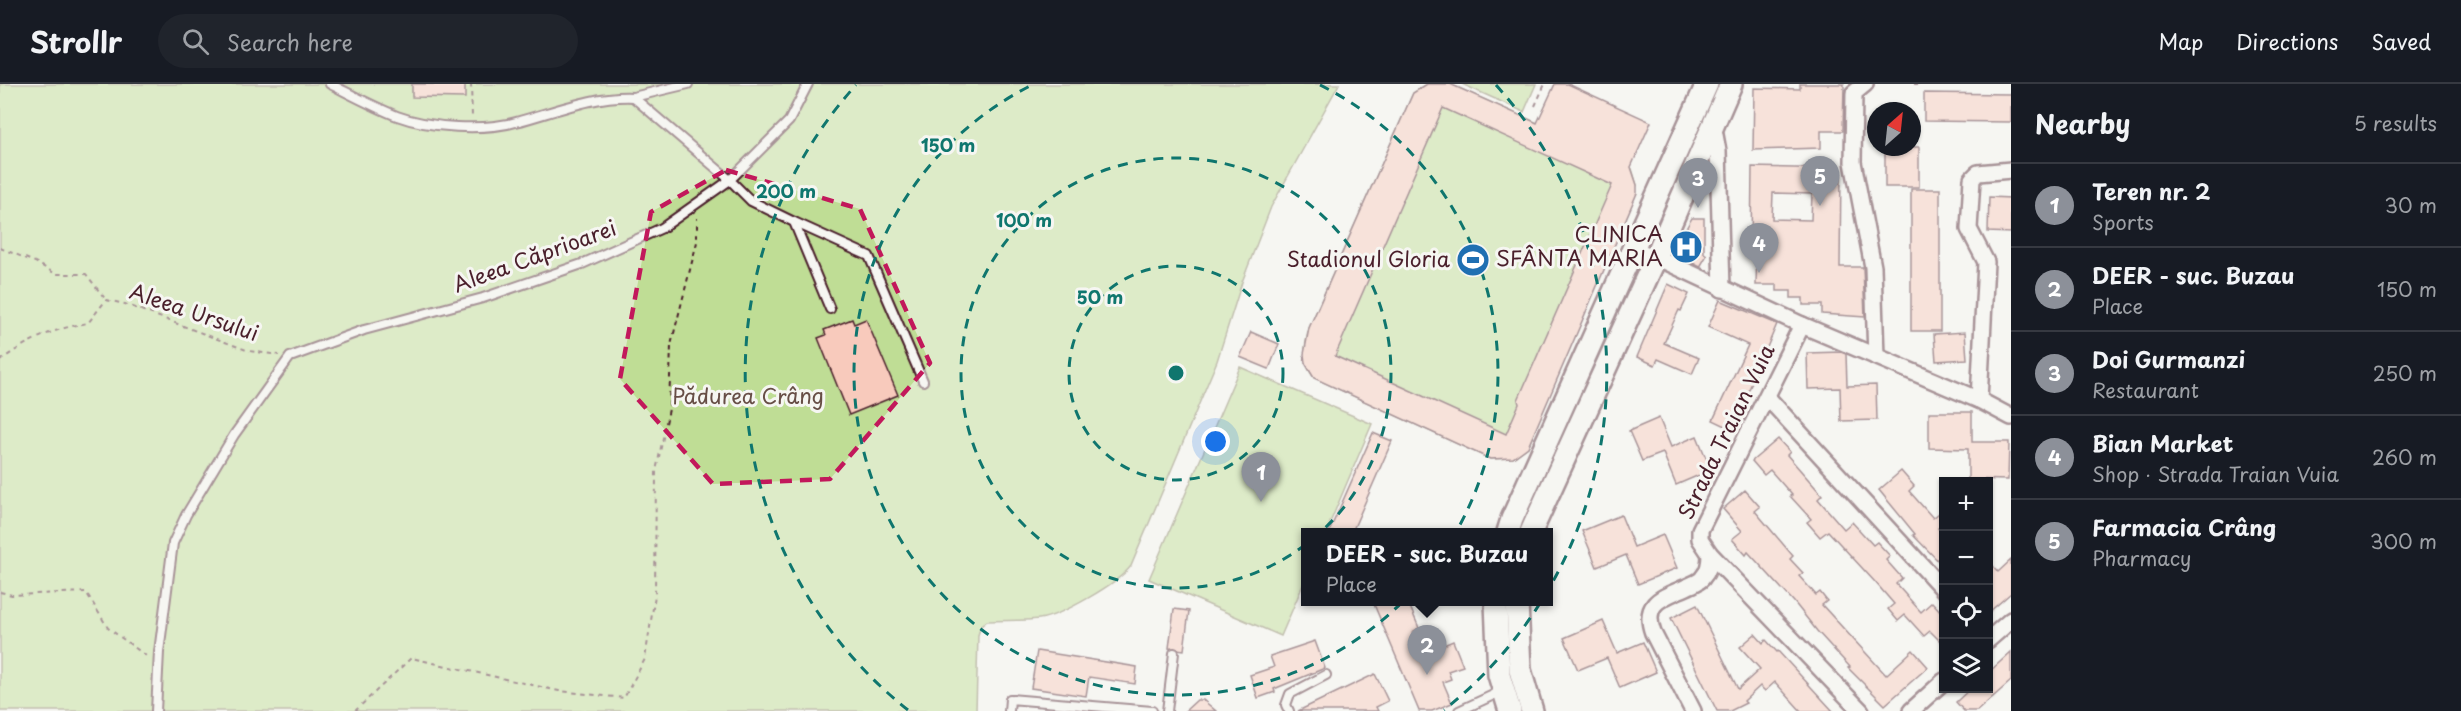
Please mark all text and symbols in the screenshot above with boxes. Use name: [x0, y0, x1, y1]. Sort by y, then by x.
search box: [158, 14, 578, 68]
text: Strollr: [30, 20, 122, 63]
icon: search: [179, 25, 212, 58]
text: Search here: [227, 25, 353, 58]
text: Map: [2158, 25, 2203, 57]
text: Directions: [2236, 25, 2338, 57]
text: Saved: [2371, 25, 2431, 57]
north arrow: [1867, 102, 1921, 156]
text: Nearby: [2035, 104, 2130, 143]
text: 5 results: [2354, 108, 2437, 138]
text: 150 m: [921, 131, 975, 158]
pin: 5: [1800, 156, 1840, 206]
pin: 3: [1678, 158, 1718, 208]
text: Teren nr. 2: [2092, 174, 2211, 207]
text: 200 m: [756, 177, 816, 204]
text: 1: [2050, 190, 2059, 220]
text: 30 m: [2384, 190, 2437, 220]
text: 100 m: [996, 206, 1052, 233]
text: Sports: [2092, 207, 2154, 237]
street label: Aleea Căprioarei: [448, 211, 620, 299]
place label: CLINICA SFÂNTA MARIA: [1496, 217, 1663, 273]
pin: 4: [1740, 224, 1778, 273]
hospital icon: CLINICA SFÂNTA MARIA: [1668, 229, 1704, 265]
place label: Stadionul Gloria: [1287, 242, 1451, 274]
sports icon: Stadionul Gloria: [1455, 242, 1491, 278]
text: DEER - suc. Buzau: [2092, 258, 2295, 291]
street label: Aleea Ursului: [126, 274, 263, 348]
text: 2: [2047, 274, 2062, 304]
text: 150 m: [2377, 274, 2437, 304]
text: 50 m: [1077, 283, 1123, 310]
text: Place: [2092, 291, 2143, 321]
street label: Strada Traian Vuia: [1669, 338, 1782, 524]
text: Doi Gurmanzi: [2092, 342, 2245, 375]
text: 3: [2048, 358, 2061, 388]
text: 250 m: [2373, 358, 2437, 388]
centre of rings: [1166, 363, 1186, 383]
text: Restaurant: [2092, 375, 2199, 405]
park label: Pădurea Crâng: [672, 379, 824, 411]
text: Bian Market: [2092, 426, 2233, 459]
your location: [1201, 427, 1230, 456]
text: 4: [2048, 442, 2061, 472]
text: 260 m: [2372, 442, 2437, 472]
pin: 1: [1242, 452, 1280, 502]
text: Shop · Strada Traian Vuia: [2092, 459, 2339, 489]
map controls: [1939, 477, 1993, 693]
button: +: [1939, 477, 1993, 531]
text: Farmacia Crâng: [2092, 510, 2276, 543]
text: 5: [2048, 526, 2061, 556]
text: 300 m: [2370, 526, 2437, 556]
popup: [1301, 528, 1553, 606]
button: −: [1939, 531, 1993, 585]
text: DEER - suc. Buzau: [1326, 536, 1528, 569]
text: Pharmacy: [2092, 543, 2192, 573]
text: Place: [1326, 569, 1377, 599]
button: locate: [1939, 585, 1993, 639]
pin: 2: [1408, 626, 1446, 675]
button: layers: [1939, 639, 1993, 693]

